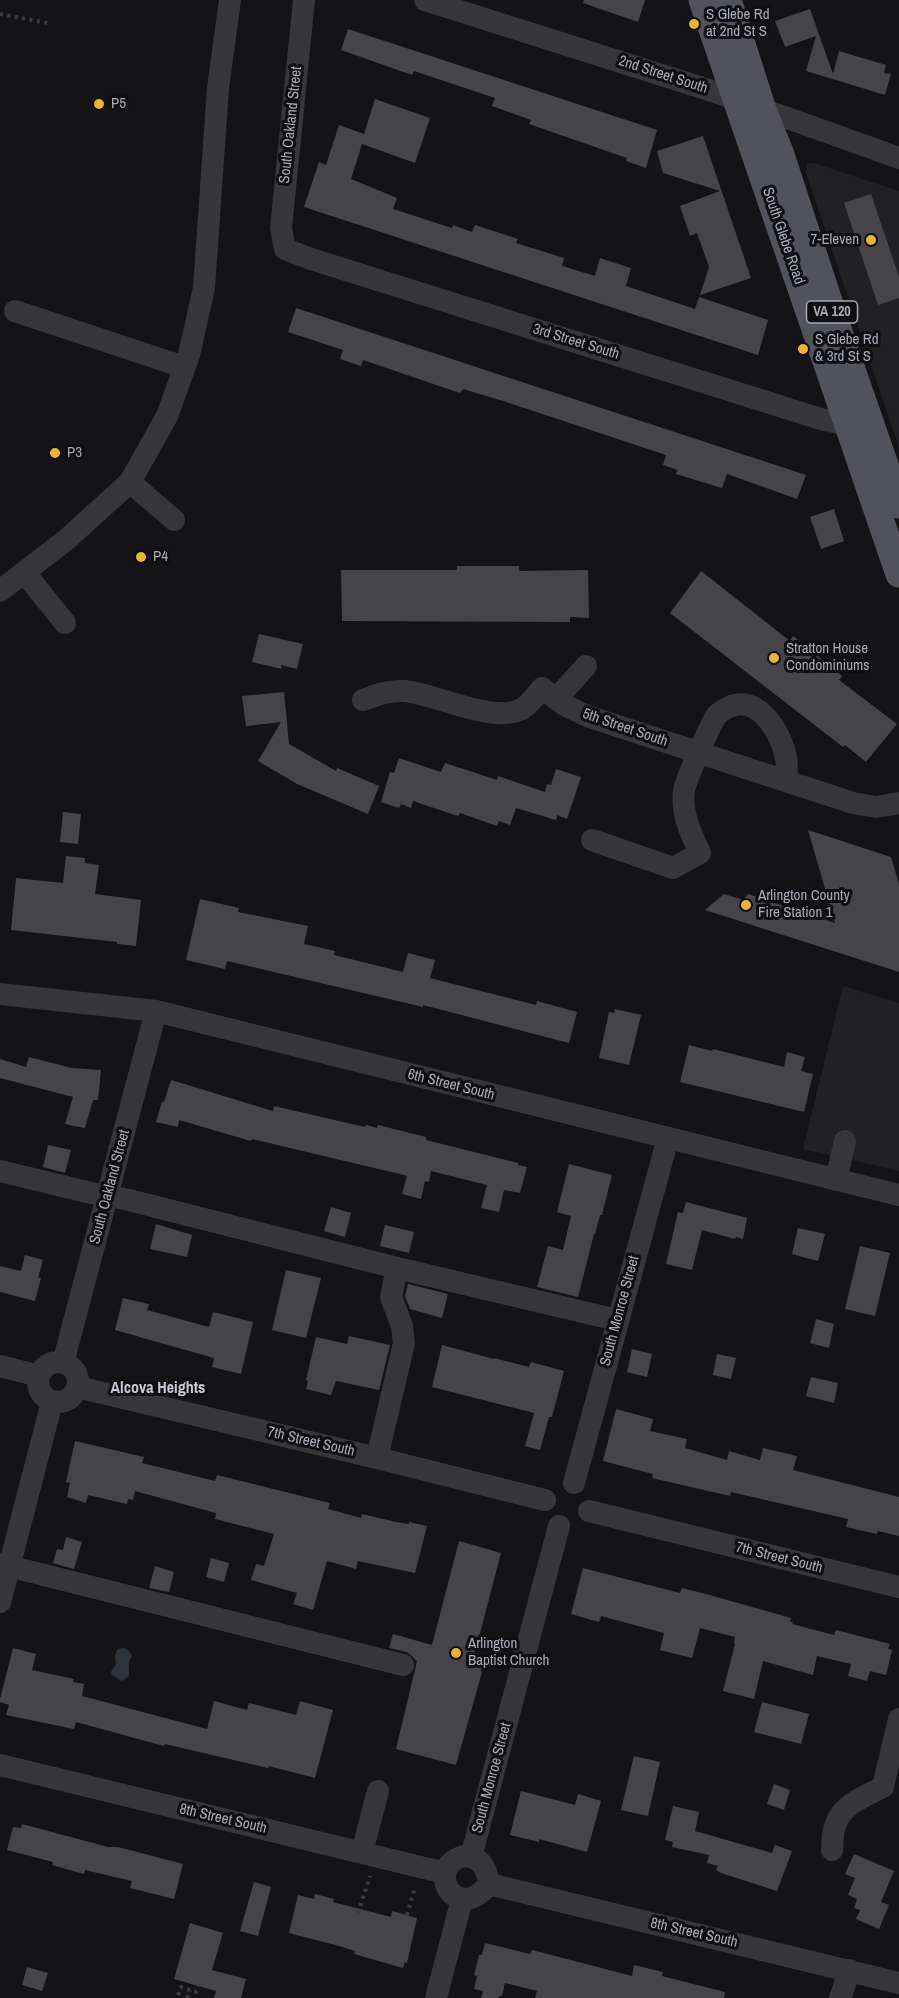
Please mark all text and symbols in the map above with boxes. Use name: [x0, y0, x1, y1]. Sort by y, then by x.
place label: S Glebe Rd at 2nd St S: [706, 6, 770, 41]
marker: S Glebe Rd at 2nd St S: [687, 17, 701, 31]
street label: 2nd Street South: [616, 52, 710, 98]
street label: South Oakland Street: [276, 66, 306, 184]
place label: P5: [111, 95, 126, 113]
marker: P5: [92, 97, 106, 111]
street label: South Glebe Road: [758, 185, 808, 287]
place label: 7-Eleven: [810, 231, 859, 249]
marker: 7-Eleven: [864, 233, 878, 247]
road number: VA 120: [806, 301, 858, 323]
street label: 3rd Street South: [531, 320, 621, 364]
place label: S Glebe Rd & 3rd St S: [815, 331, 879, 366]
marker: S Glebe Rd & 3rd St S: [796, 342, 810, 356]
place label: P3: [67, 444, 82, 462]
marker: P3: [48, 446, 62, 460]
place label: P4: [153, 548, 168, 566]
marker: P4: [134, 550, 148, 564]
place label: Stratton House Condominiums: [786, 640, 869, 675]
marker: Stratton House Condominiums: [767, 651, 781, 665]
street label: 5th Street South: [580, 705, 670, 751]
place label: Arlington County Fire Station 1: [758, 887, 850, 922]
marker: Arlington County Fire Station 1: [739, 898, 753, 912]
street label: 6th Street South: [406, 1066, 496, 1104]
street label: South Oakland Street: [86, 1128, 134, 1246]
street label: South Monroe Street: [597, 1254, 643, 1368]
district label: Alcova Heights: [111, 1379, 205, 1399]
street label: 7th Street South: [266, 1423, 356, 1461]
street label: 7th Street South: [734, 1539, 824, 1577]
place label: Arlington Baptist Church: [468, 1635, 549, 1670]
marker: Arlington Baptist Church: [449, 1646, 463, 1660]
street label: South Monroe Street: [469, 1721, 515, 1835]
street label: 8th Street South: [178, 1800, 268, 1838]
street label: 8th Street South: [649, 1914, 739, 1952]

